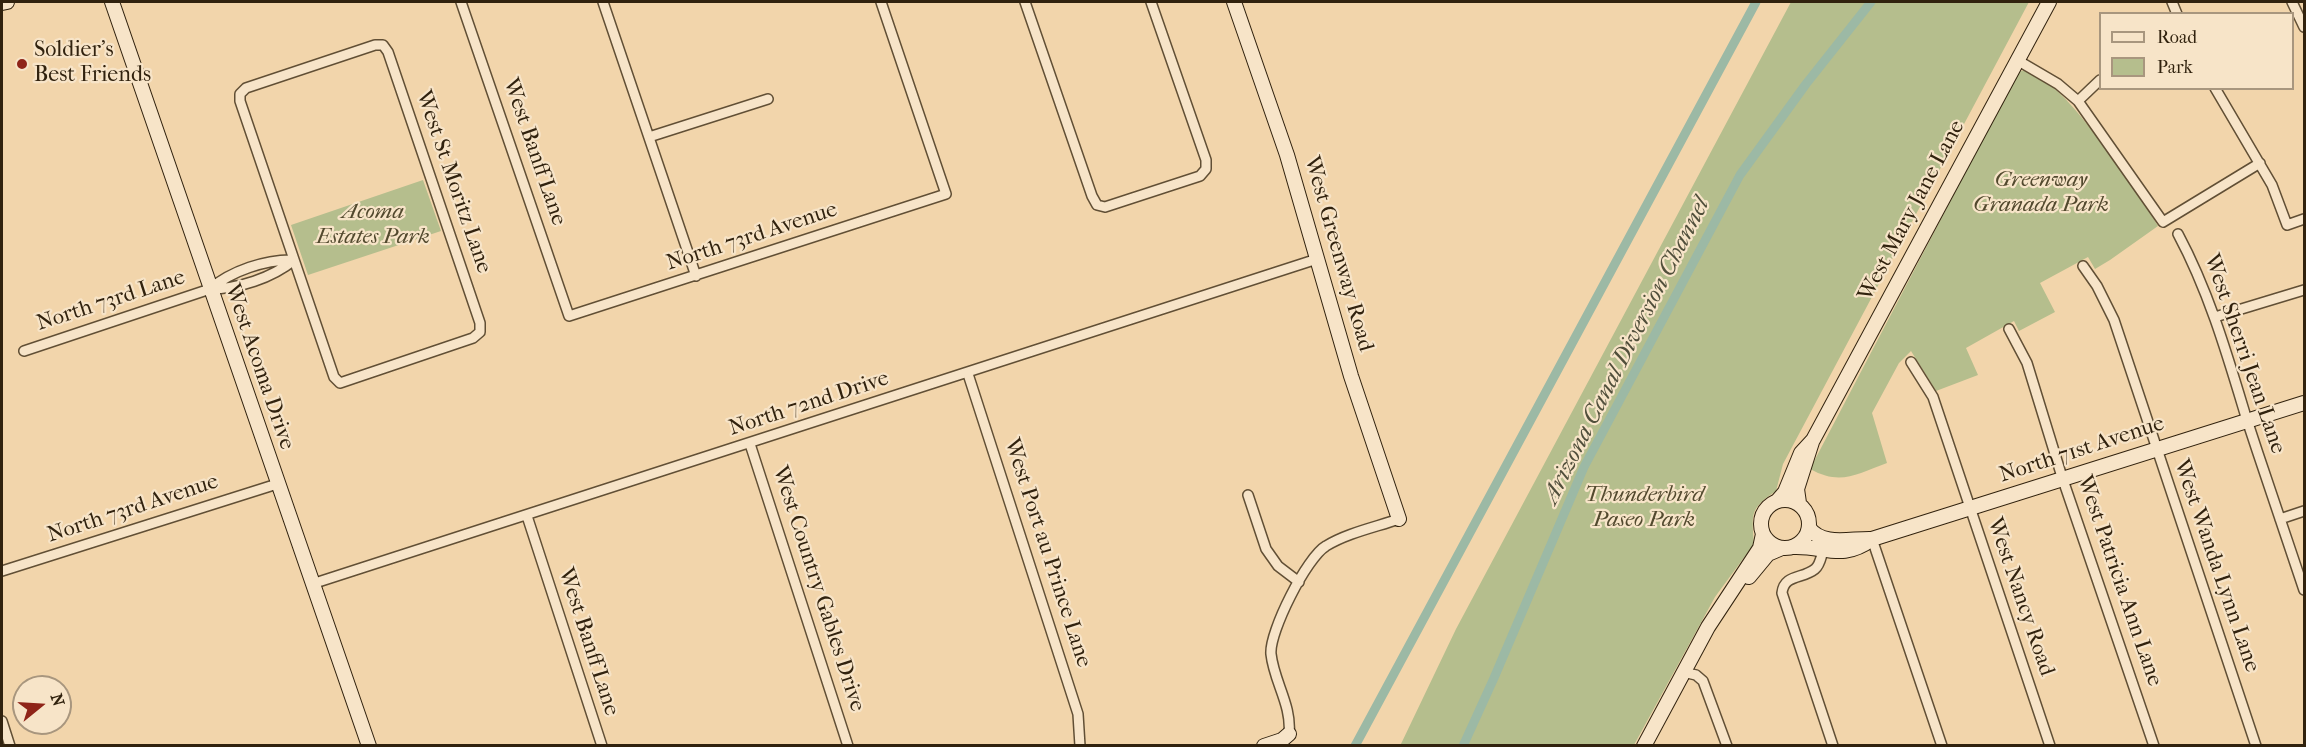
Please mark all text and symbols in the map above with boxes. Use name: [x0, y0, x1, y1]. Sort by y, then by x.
legend: [2099, 12, 2294, 90]
text: Road: [2157, 27, 2197, 48]
place label: Soldier's Best Friends: [34, 38, 151, 90]
marker: Soldier's Best Friends: [15, 57, 29, 71]
text: Park: [2157, 57, 2193, 78]
street label: West Banff Lane: [496, 75, 572, 229]
street label: West St Moritz Lane: [409, 87, 497, 277]
street label: West Mary Jane Lane: [1853, 116, 1971, 306]
street label: West Greenway Road: [1297, 153, 1379, 355]
park label: Greenway Granada Park: [1973, 168, 2109, 220]
water label: Arizona Canal Diversion Channel: [1537, 193, 1717, 509]
street label: North 73rd Avenue: [663, 197, 841, 277]
park label: Acoma Estates Park: [316, 200, 430, 252]
street label: West Sherri Jean Lane: [2197, 251, 2291, 457]
street label: North 73rd Lane: [34, 265, 188, 337]
street label: West Acoma Drive: [218, 281, 300, 453]
street label: North 72nd Drive: [726, 366, 892, 442]
street label: North 71st Avenue: [1996, 411, 2168, 489]
street label: West Port au Prince Lane: [998, 435, 1096, 671]
street label: West Wanda Lynn Lane: [2167, 456, 2265, 676]
street label: West Country Gables Drive: [766, 463, 870, 715]
street label: North 73rd Avenue: [44, 469, 222, 549]
street label: West Patricia Ann Lane: [2071, 472, 2167, 690]
park label: Thunderbird Paseo Park: [1584, 483, 1704, 534]
street label: West Nancy Road: [1981, 514, 2059, 680]
street label: West Banff Lane: [552, 565, 624, 719]
north arrow: [12, 675, 72, 735]
text: N: [47, 691, 69, 709]

